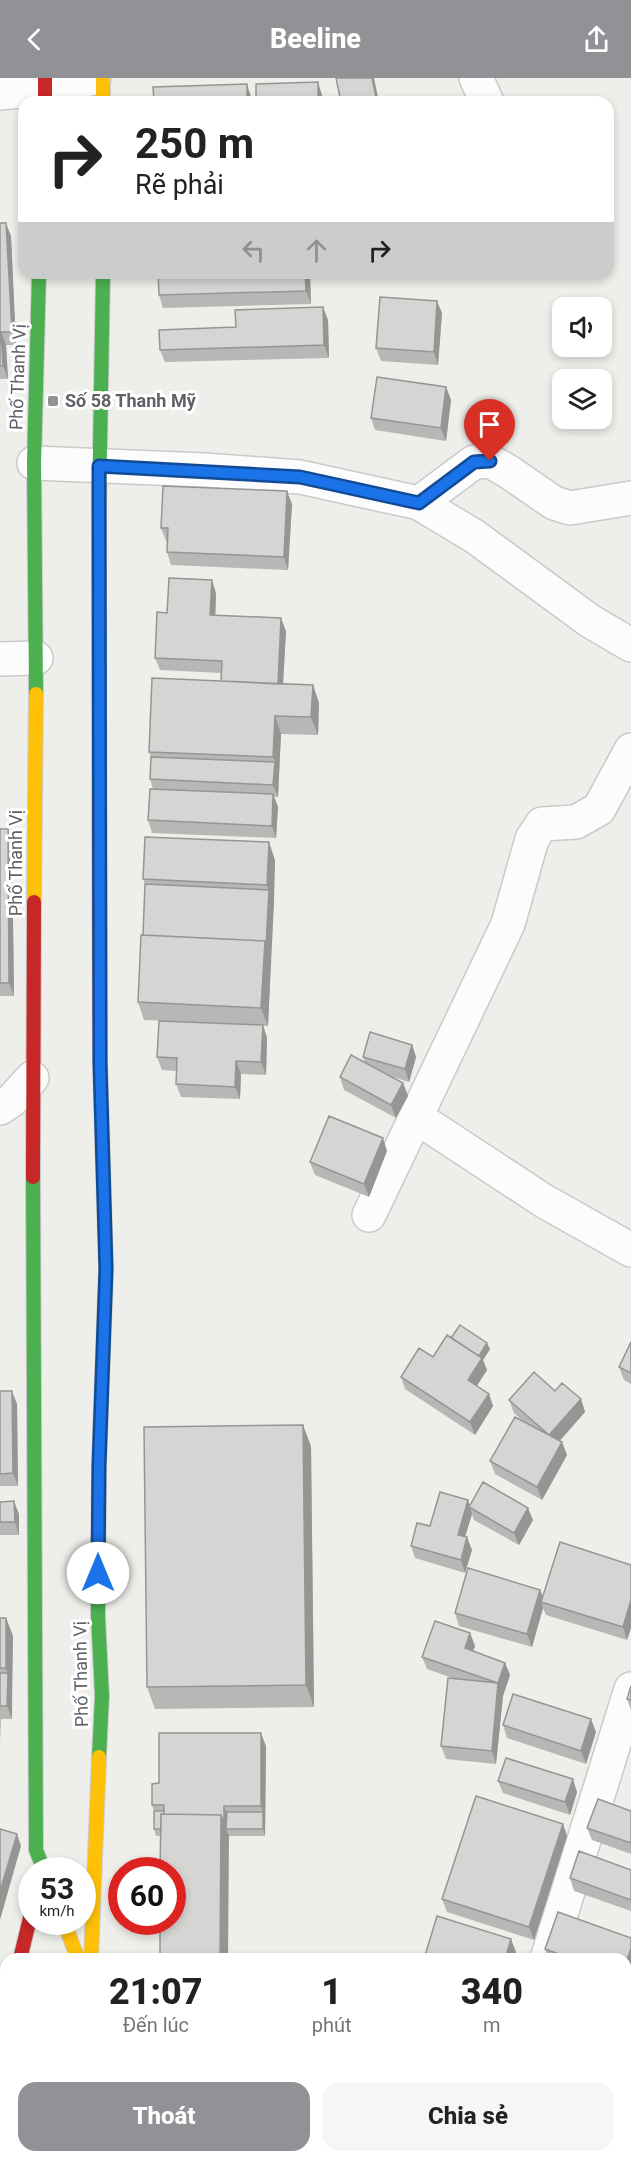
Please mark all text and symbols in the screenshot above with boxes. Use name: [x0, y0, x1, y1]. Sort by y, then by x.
icon: back: [18, 23, 51, 56]
text: Beeline: [270, 23, 361, 55]
icon: share: [580, 23, 613, 56]
text: 250 m: [135, 119, 254, 168]
icon: right: [36, 120, 114, 198]
text: Rẽ phải: [135, 169, 224, 201]
icon: left: [237, 234, 270, 267]
icon: ahead: [300, 234, 333, 267]
icon: right: [363, 234, 396, 267]
map controls: [552, 297, 612, 429]
button: sound: [552, 297, 612, 357]
street label: Phố Thanh Vị: [5, 324, 30, 430]
button: layers: [552, 369, 612, 429]
place label: Số 58 Thanh Mỹ: [65, 390, 197, 411]
marker: Số 58 Thanh Mỹ: [46, 394, 60, 408]
pin: [464, 399, 515, 461]
icon: arrive: [473, 408, 506, 441]
street label: Phố Thanh Vị: [5, 810, 26, 916]
position arrow: [66, 1541, 130, 1605]
street label: Phố Thanh Vị: [69, 1621, 92, 1727]
speed limit sign: 60: [108, 1857, 186, 1935]
text: 53: [40, 1871, 74, 1906]
text: km/h: [39, 1902, 75, 1920]
text: 21:07: [109, 1971, 203, 2013]
text: 1: [321, 1971, 342, 2013]
text: 340: [461, 1971, 523, 2013]
text: Đến lúc: [123, 2013, 189, 2037]
text: phút: [312, 2013, 352, 2037]
text: m: [483, 2013, 501, 2037]
button: Thoát: [18, 2082, 310, 2151]
button: Chia sẻ: [322, 2082, 614, 2151]

